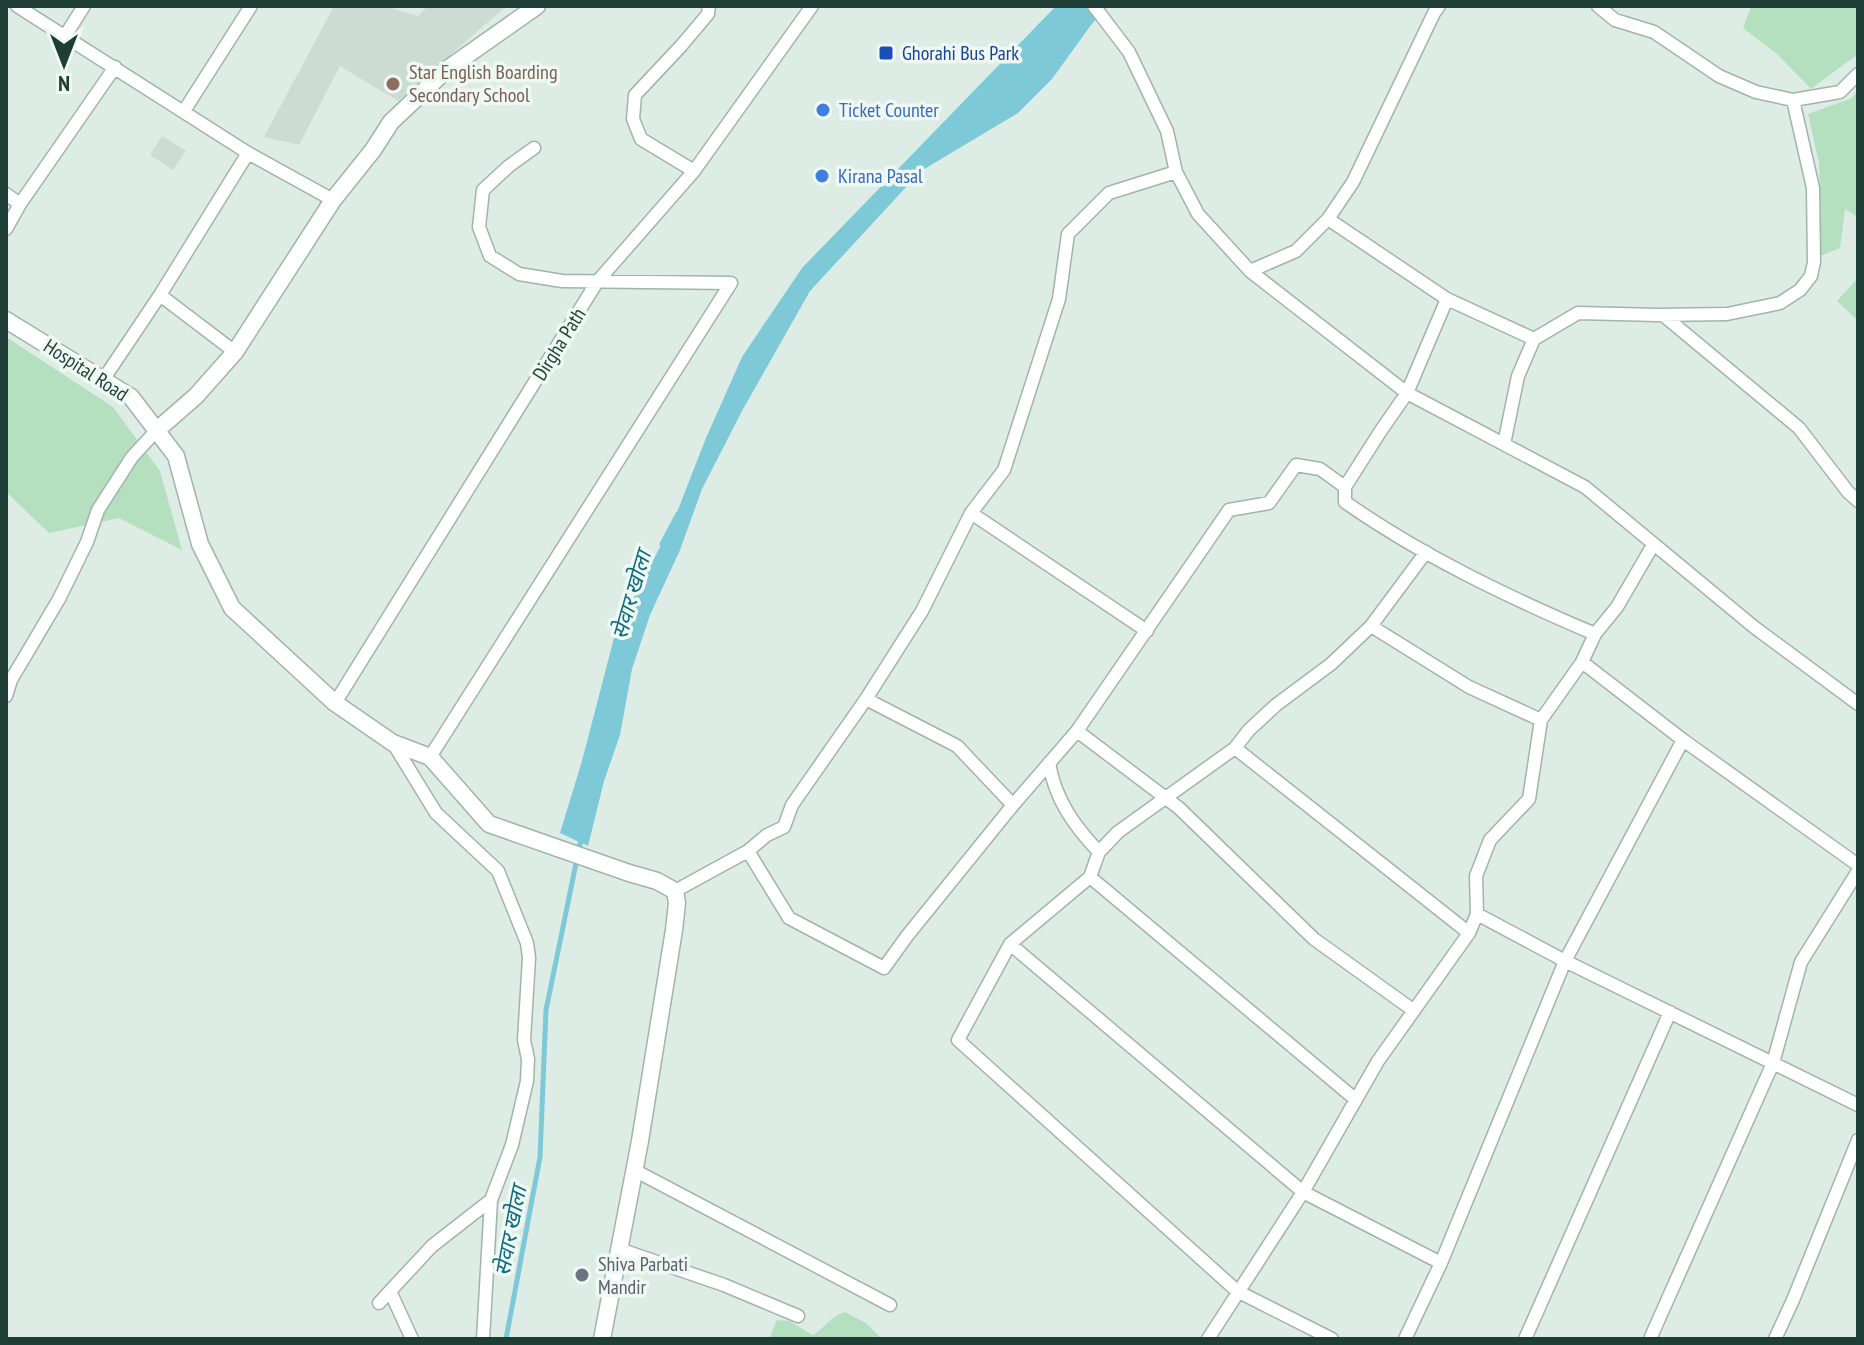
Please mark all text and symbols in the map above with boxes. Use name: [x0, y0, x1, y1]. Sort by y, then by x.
north arrow: [24, 24, 104, 104]
place label: Ghorahi Bus Park: [902, 40, 1019, 66]
marker: Ghorahi Bus Park: [877, 44, 895, 62]
place label: Star English Boarding Secondary School: [409, 59, 558, 108]
text: N: [58, 70, 70, 98]
marker: Star English Boarding Secondary School: [384, 75, 402, 93]
place label: Ticket Counter: [839, 97, 939, 123]
marker: Ticket Counter: [814, 101, 832, 119]
place label: Kirana Pasal: [838, 163, 923, 189]
marker: Kirana Pasal: [813, 167, 831, 185]
street label: Dirgha Path: [527, 303, 591, 385]
street label: Hospital Road: [39, 333, 133, 407]
water label: सेवार खोला: [605, 543, 658, 642]
water label: सेवार खोला: [488, 1180, 533, 1278]
place label: Shiva Parbati Mandir: [598, 1251, 688, 1300]
marker: Shiva Parbati Mandir: [573, 1266, 591, 1284]

